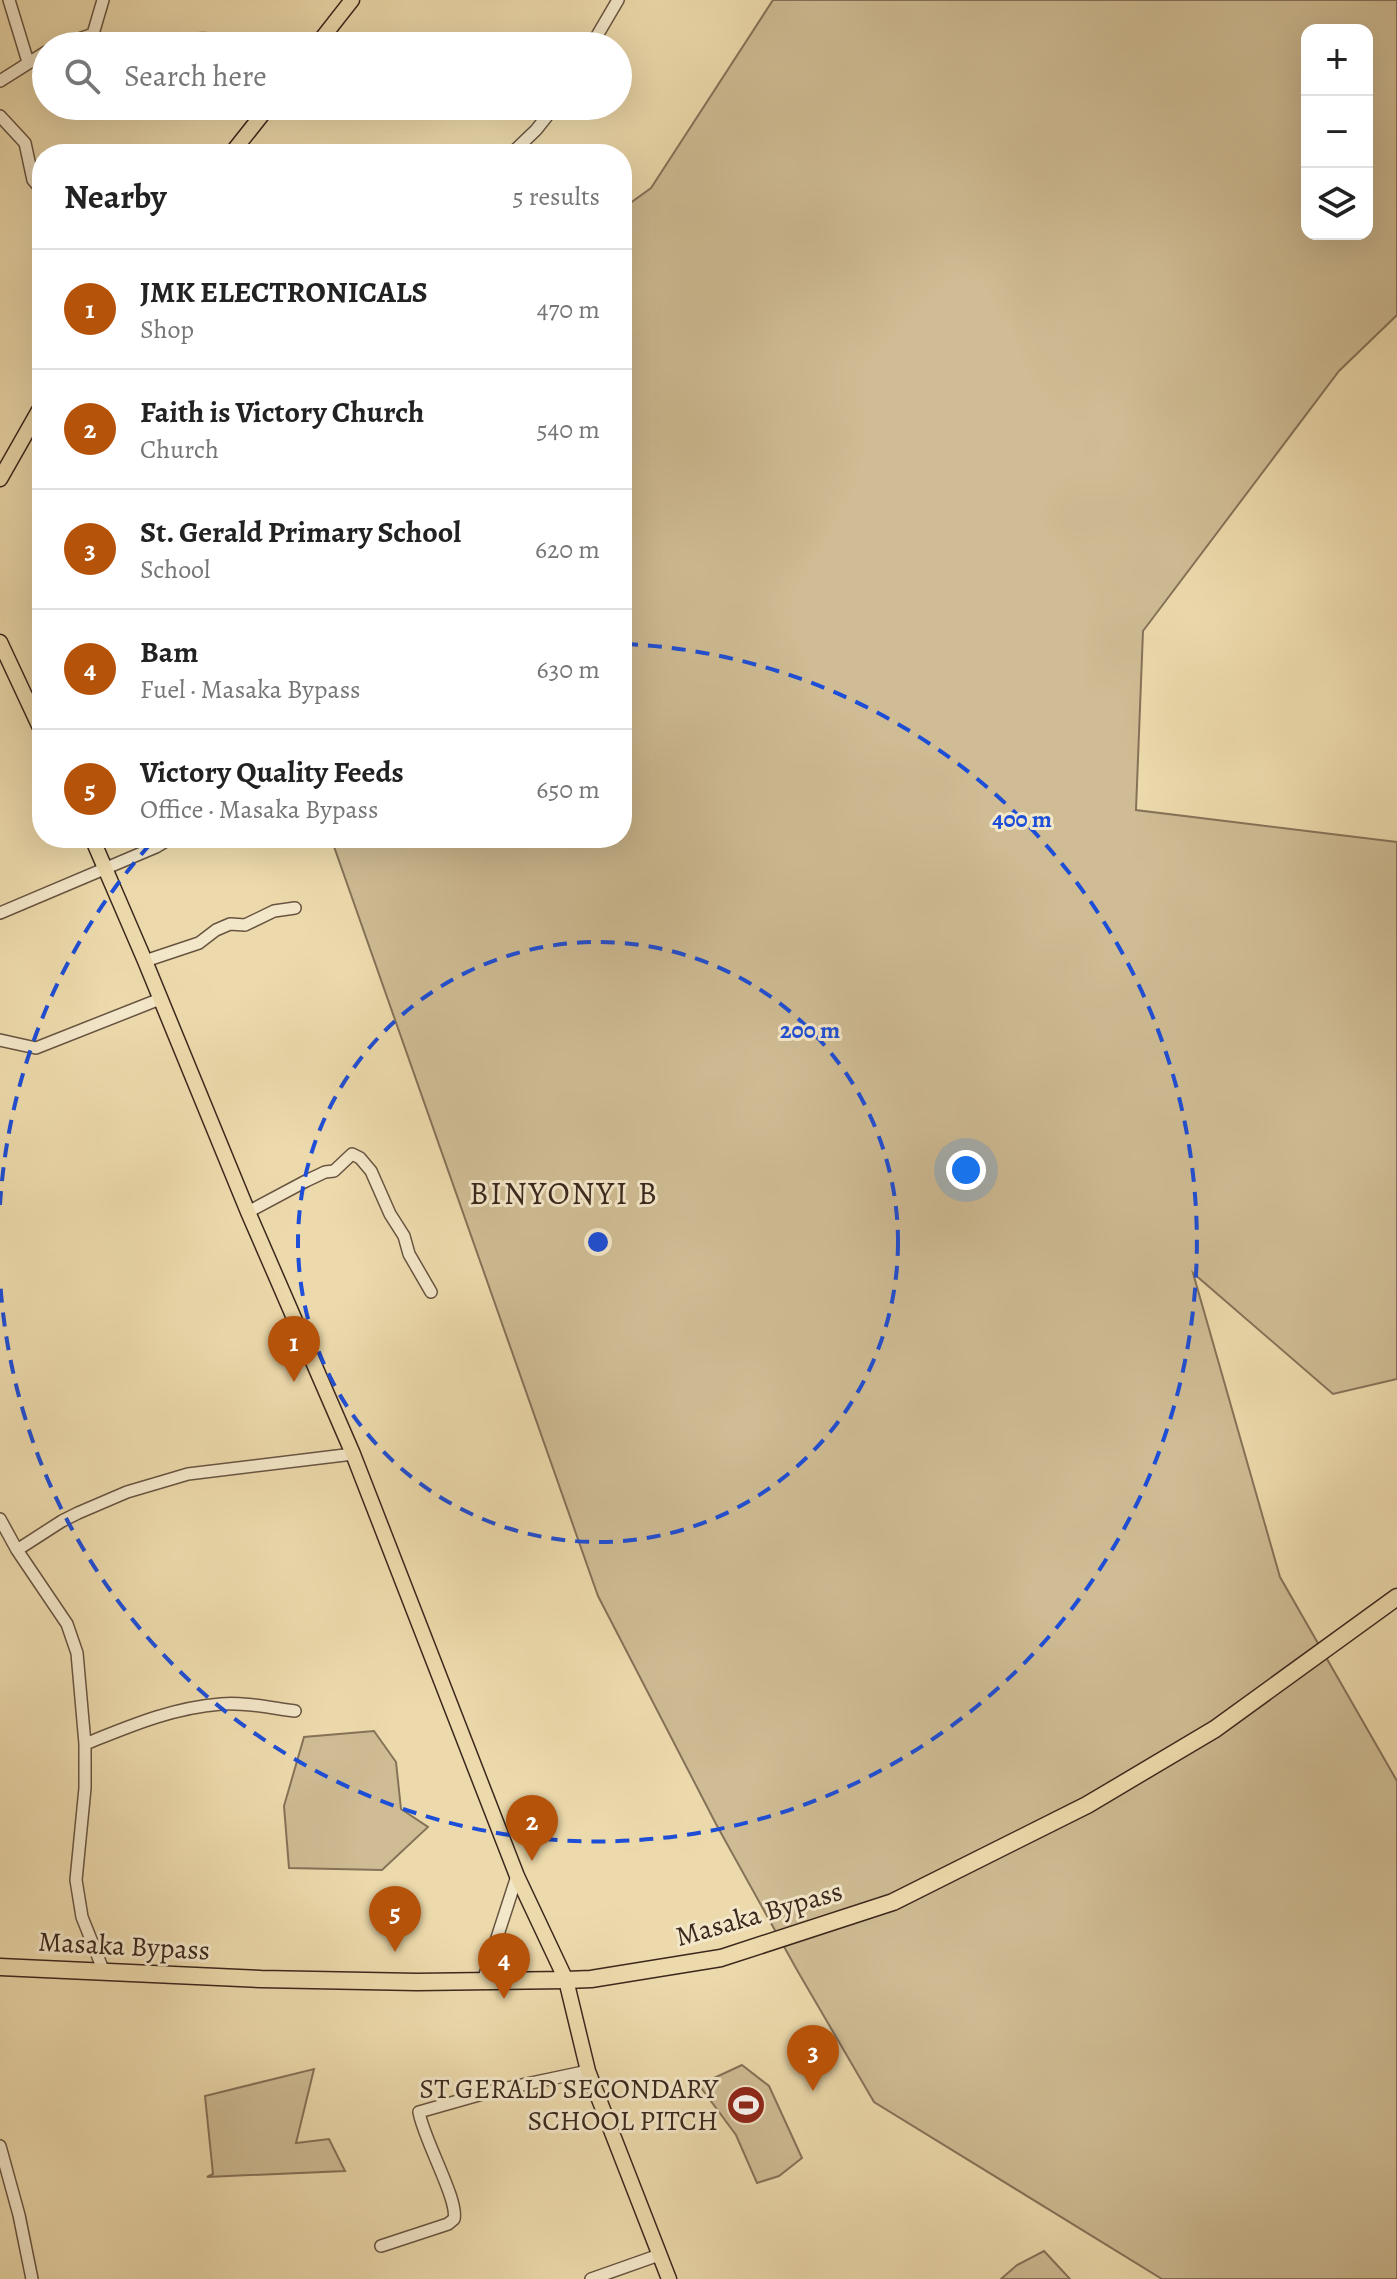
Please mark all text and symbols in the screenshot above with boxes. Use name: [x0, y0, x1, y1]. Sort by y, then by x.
map controls: [1301, 24, 1373, 240]
button: +: [1301, 24, 1373, 96]
search box: [32, 32, 632, 120]
icon: search: [60, 54, 104, 98]
text: Search here: [124, 56, 267, 96]
button: −: [1301, 96, 1373, 168]
button: layers: [1301, 168, 1373, 240]
text: Nearby: [64, 173, 167, 220]
text: 5 results: [512, 179, 600, 214]
text: JMK ELECTRONICALS: [140, 272, 428, 312]
text: 1: [85, 292, 95, 327]
text: 470 m: [537, 292, 600, 327]
text: Shop: [140, 312, 194, 347]
text: Faith is Victory Church: [140, 392, 424, 432]
text: 2: [84, 412, 96, 447]
text: 540 m: [536, 412, 600, 447]
text: Church: [140, 432, 219, 467]
text: St. Gerald Primary School: [140, 512, 461, 552]
text: 3: [84, 532, 96, 567]
text: 620 m: [535, 532, 600, 567]
text: School: [140, 552, 210, 587]
text: Bam: [140, 632, 198, 672]
text: 4: [84, 652, 96, 687]
text: 630 m: [537, 652, 600, 687]
text: Fuel · Masaka Bypass: [140, 672, 361, 707]
text: Victory Quality Feeds: [140, 752, 404, 792]
text: 5: [84, 772, 96, 807]
text: 650 m: [536, 772, 600, 807]
text: Office · Masaka Bypass: [140, 792, 379, 827]
text: 400 m: [992, 803, 1052, 835]
text: 200 m: [780, 1014, 840, 1046]
your location: [946, 1150, 986, 1190]
district label: BINYONYI B: [469, 1171, 659, 1215]
centre of rings: [584, 1228, 612, 1256]
pin: 1: [268, 1316, 320, 1382]
pin: 2: [506, 1795, 558, 1861]
street label: Masaka Bypass: [671, 1872, 847, 1956]
pin: 5: [369, 1886, 421, 1952]
street label: Masaka Bypass: [37, 1923, 211, 1969]
pin: 4: [478, 1933, 530, 1999]
pin: 3: [787, 2025, 839, 2091]
place label: ST GERALD SECONDARY SCHOOL PITCH: [419, 2070, 719, 2140]
sports icon: ST GERALD SECONDARY SCHOOL PITCH: [725, 2084, 767, 2126]

